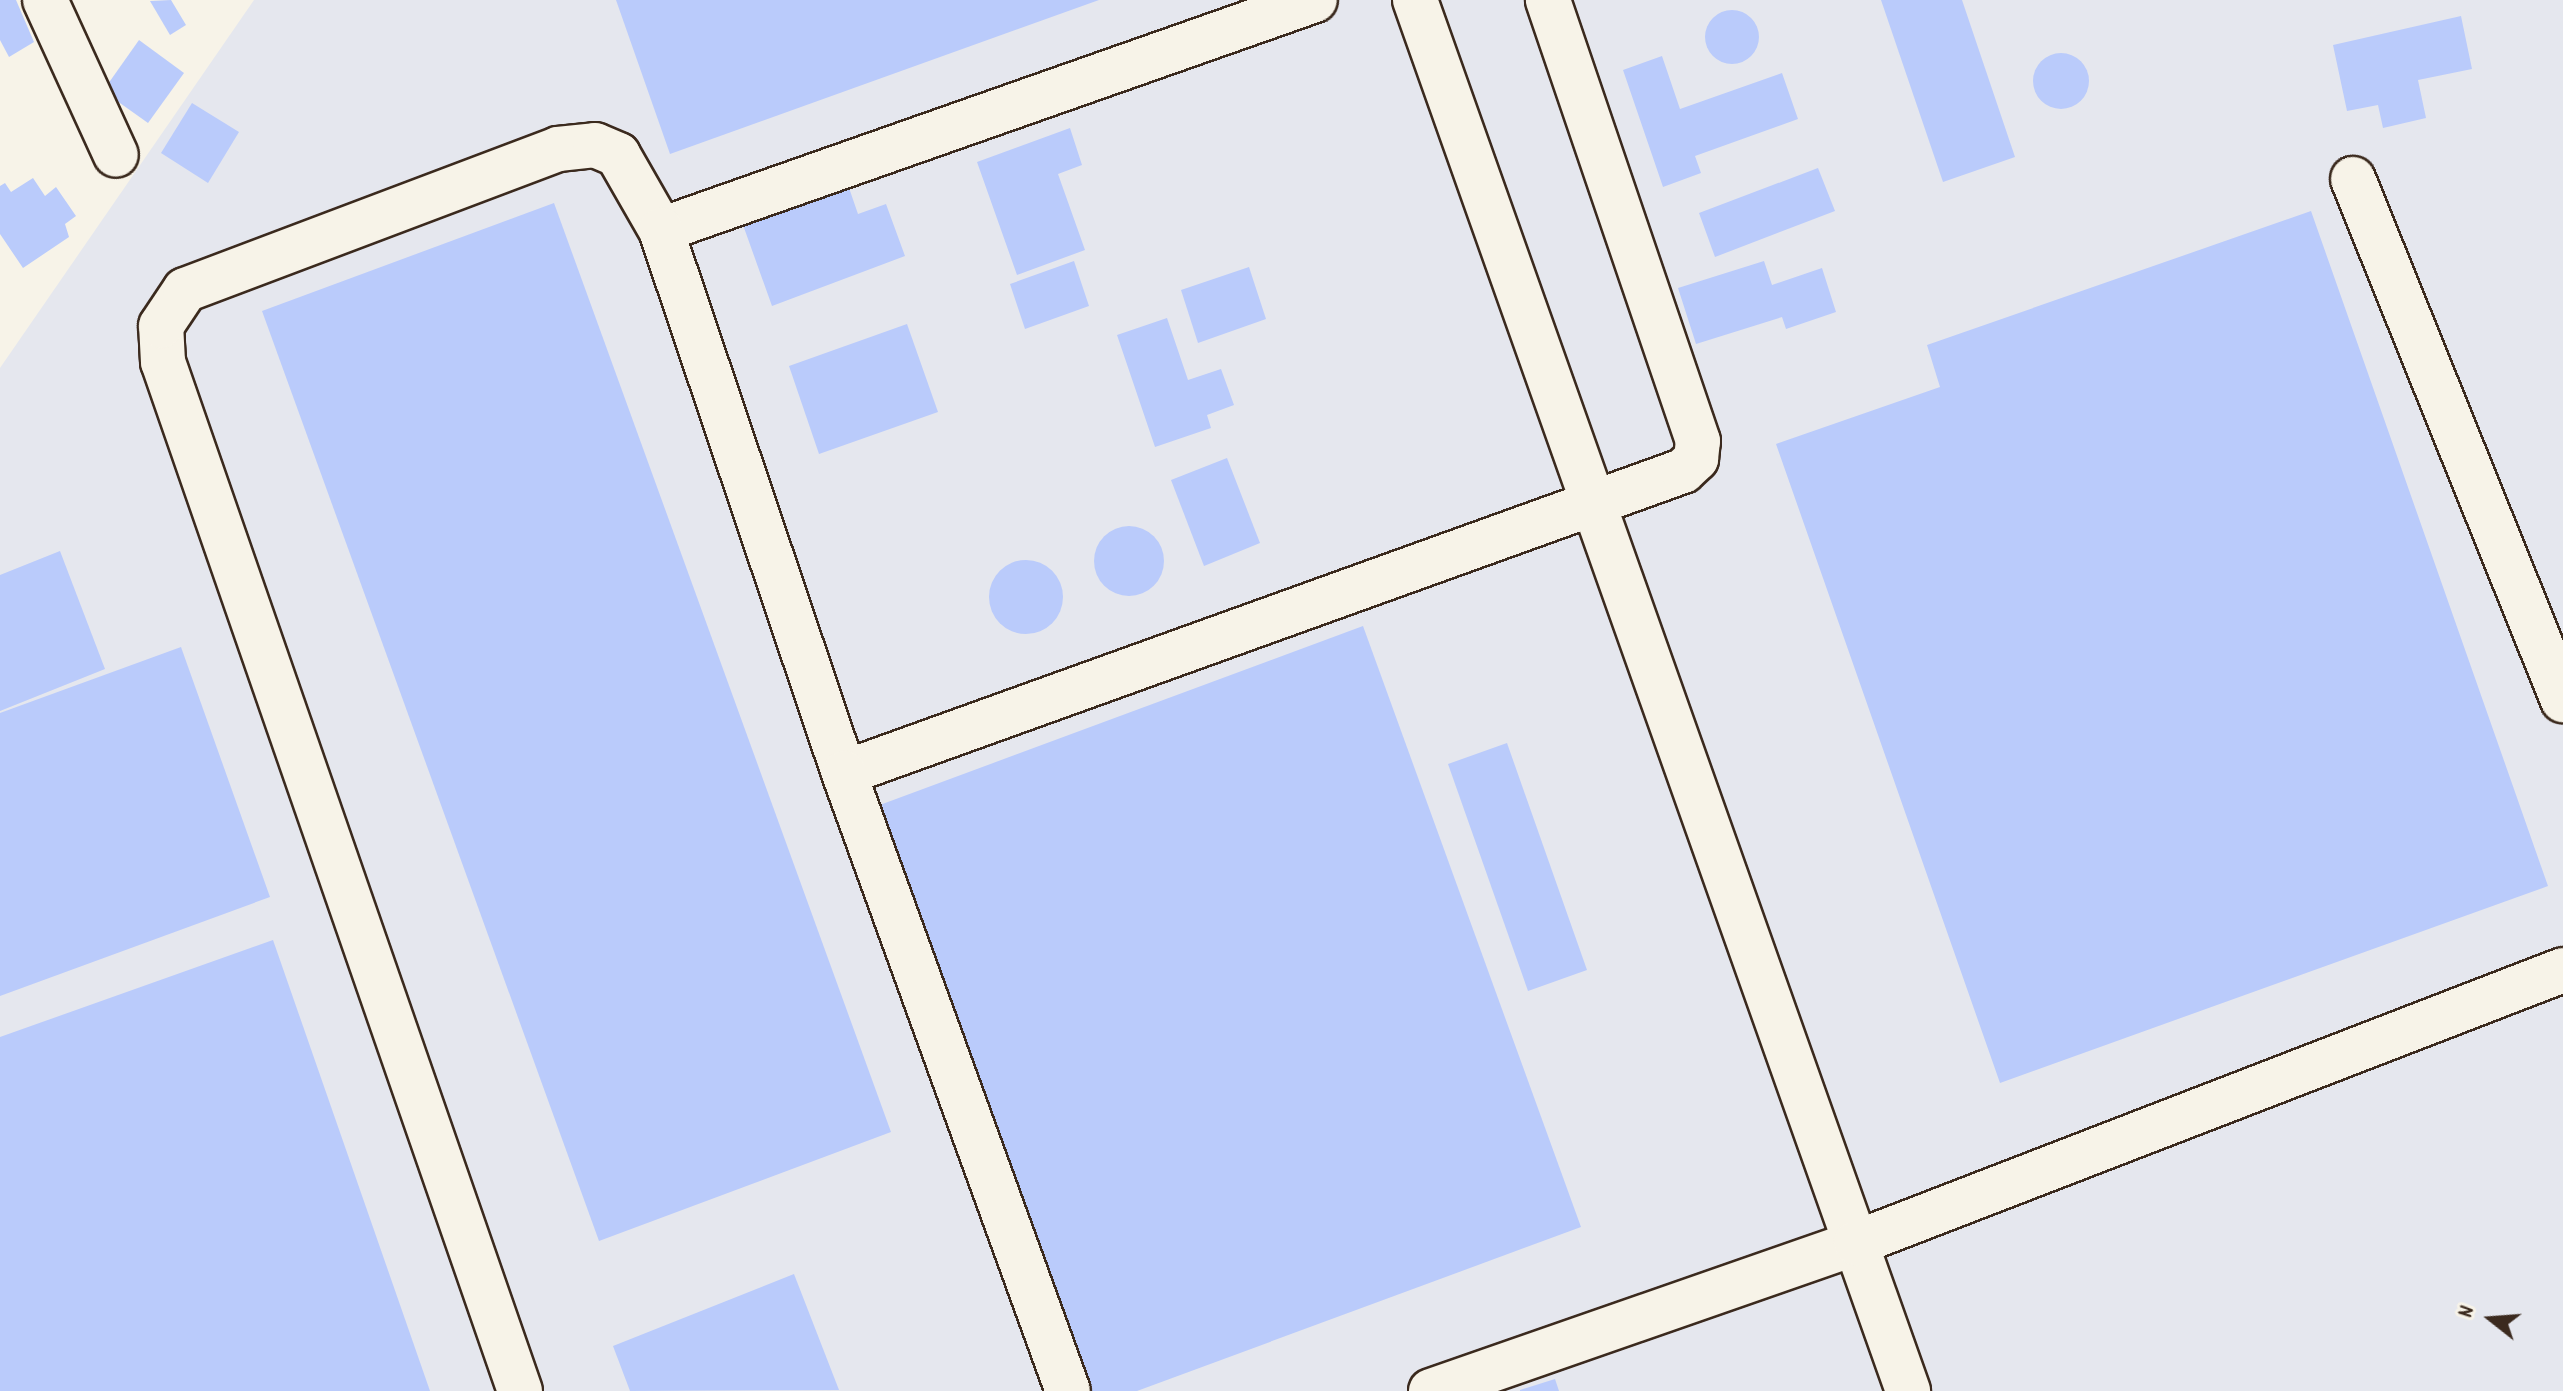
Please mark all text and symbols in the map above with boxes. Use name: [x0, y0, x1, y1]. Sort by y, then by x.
north arrow: [2451, 1279, 2531, 1359]
text: N: [2451, 1302, 2484, 1322]

